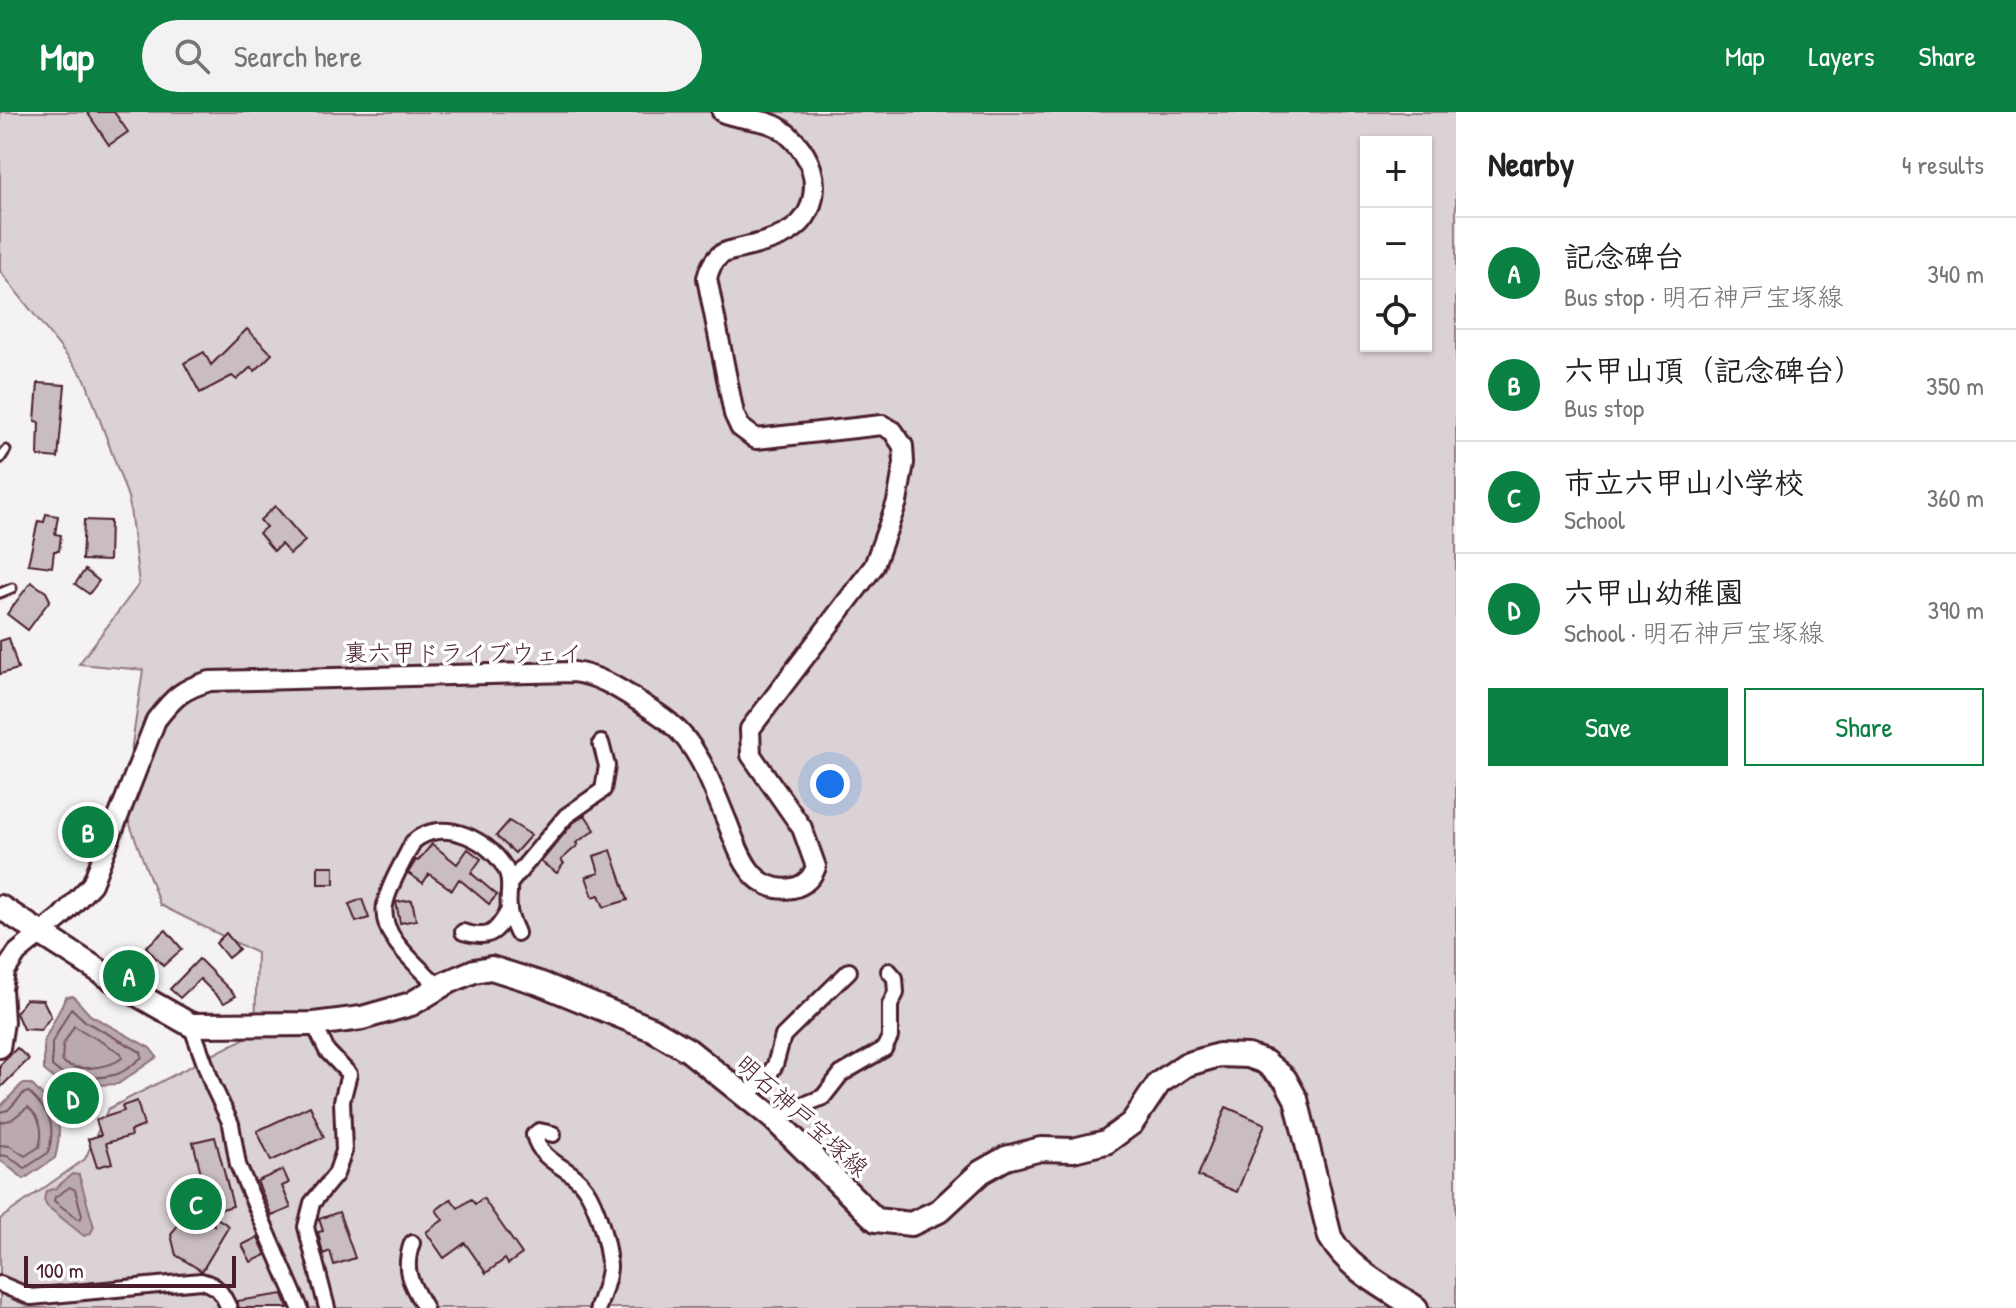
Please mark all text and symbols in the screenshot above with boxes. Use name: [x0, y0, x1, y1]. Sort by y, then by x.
search box: [142, 20, 702, 92]
text: Map: [40, 30, 94, 82]
icon: search: [170, 34, 214, 78]
text: Search here: [234, 36, 362, 76]
text: Map: [1725, 37, 1765, 75]
text: Layers: [1809, 37, 1874, 75]
text: Share: [1918, 37, 1976, 75]
map controls: [1360, 136, 1432, 352]
button: +: [1360, 136, 1432, 208]
text: Nearby: [1488, 141, 1574, 187]
text: 4 results: [1902, 147, 1984, 182]
button: −: [1360, 208, 1432, 280]
text: 記念碑台: [1564, 236, 1684, 276]
text: A: [1508, 256, 1520, 291]
text: 340 m: [1927, 256, 1984, 291]
text: Bus stop · 明石神戸宝塚線: [1564, 279, 1843, 314]
button: locate: [1360, 280, 1432, 352]
text: 六甲山頂（記念碑台）: [1564, 350, 1864, 390]
text: B: [1507, 368, 1521, 403]
text: 350 m: [1926, 368, 1984, 403]
text: Bus stop: [1564, 390, 1644, 425]
text: 市立六甲山小学校: [1564, 462, 1804, 502]
text: C: [1507, 480, 1521, 515]
text: 360 m: [1927, 480, 1984, 515]
text: School: [1564, 502, 1625, 537]
text: 六甲山幼稚園: [1564, 572, 1744, 612]
text: D: [1508, 592, 1520, 627]
text: 390 m: [1928, 592, 1984, 627]
text: School · 明石神戸宝塚線: [1564, 615, 1824, 650]
street label: 裏六甲ドライブウェイ: [343, 636, 583, 668]
button: Save: [1488, 688, 1728, 766]
button: Share: [1744, 688, 1984, 766]
your location: [810, 764, 850, 804]
pin: B: [62, 802, 114, 862]
pin: A: [103, 946, 155, 1006]
street label: 明石神戸宝塚線: [730, 1047, 876, 1183]
pin: D: [47, 1068, 99, 1128]
pin: C: [170, 1174, 222, 1234]
scale bar: [24, 1252, 236, 1288]
text: 100 m: [36, 1255, 84, 1285]

